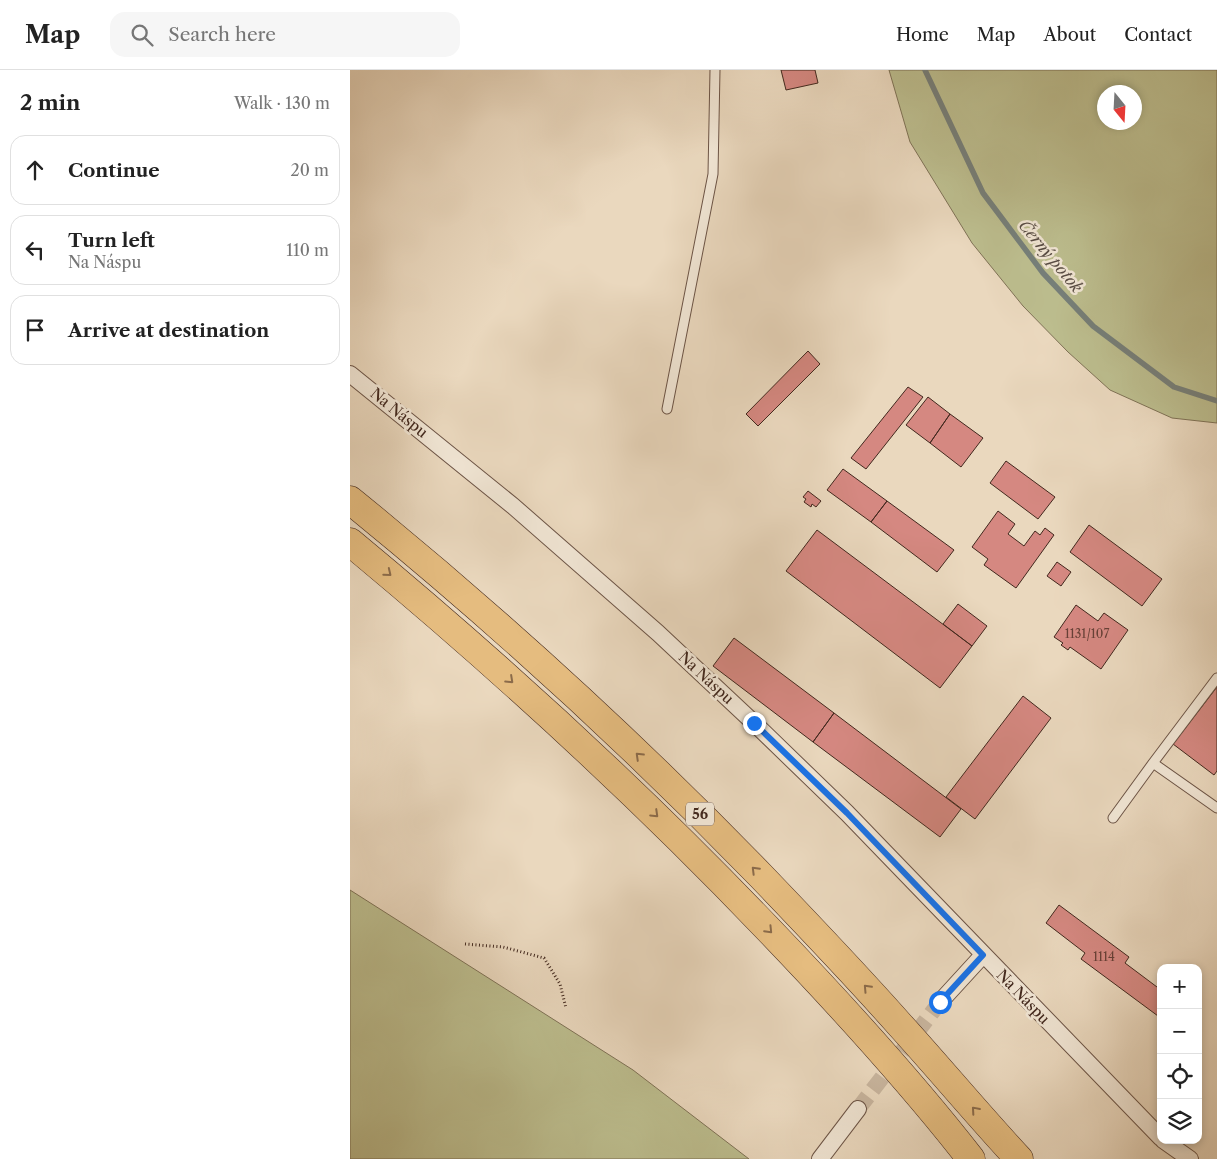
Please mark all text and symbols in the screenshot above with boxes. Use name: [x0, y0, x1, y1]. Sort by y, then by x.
search box: [110, 12, 460, 57]
text: Map: [25, 20, 80, 49]
icon: search: [128, 21, 156, 49]
text: Search here: [168, 23, 276, 46]
text: Home: [896, 24, 949, 46]
text: Map: [977, 24, 1015, 46]
text: About: [1043, 24, 1096, 46]
text: Contact: [1124, 24, 1192, 46]
north arrow: [1097, 85, 1142, 130]
text: 2 min: [20, 90, 80, 115]
text: Walk · 130 m: [234, 93, 330, 113]
icon: ahead: [21, 156, 49, 184]
text: Continue: [68, 159, 160, 182]
text: 20 m: [290, 160, 329, 180]
water label: Černý potok: [1015, 215, 1088, 297]
text: Turn left: [68, 229, 155, 252]
icon: left: [21, 236, 49, 264]
text: 110 m: [286, 240, 329, 260]
text: Na Náspu: [68, 252, 141, 272]
icon: arrive: [21, 316, 49, 344]
text: Arrive at destination: [68, 319, 269, 342]
street label: Na Náspu: [367, 384, 432, 442]
one-way arrow: [382, 568, 391, 577]
house number: 1131/107: [1065, 626, 1109, 641]
street label: Na Náspu: [675, 647, 738, 708]
one-way arrow: [505, 674, 514, 683]
route end: [743, 712, 766, 735]
one-way arrow: [636, 753, 645, 762]
road number: 56: [686, 802, 714, 826]
one-way arrow: [649, 809, 658, 818]
one-way arrow: [752, 867, 761, 876]
one-way arrow: [763, 924, 772, 933]
house number: 1114: [1093, 949, 1115, 964]
map controls: [1157, 964, 1202, 1144]
button: +: [1157, 964, 1202, 1009]
street label: Na Náspu: [993, 965, 1054, 1028]
one-way arrow: [864, 985, 873, 994]
route start: [929, 991, 952, 1014]
button: −: [1157, 1009, 1202, 1054]
button: locate: [1157, 1054, 1202, 1099]
button: layers: [1157, 1099, 1202, 1144]
one-way arrow: [972, 1106, 981, 1115]

